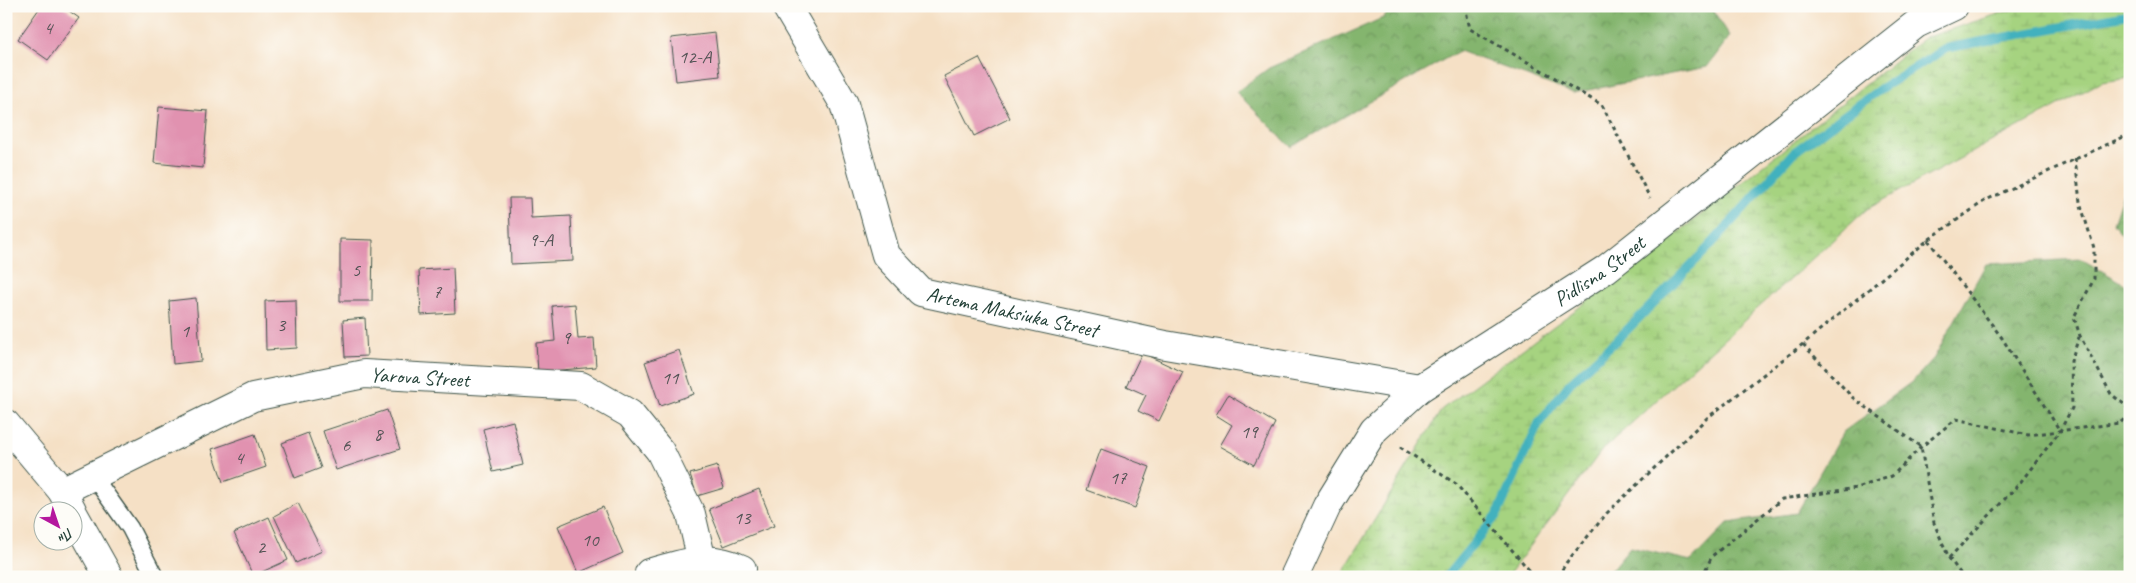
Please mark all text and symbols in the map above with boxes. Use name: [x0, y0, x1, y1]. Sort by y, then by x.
house number: 4: [44, 16, 55, 40]
house number: 12-А: [679, 45, 713, 69]
house number: 9-А: [529, 228, 555, 252]
street label: Pidlisna Street: [1549, 229, 1652, 312]
house number: 5: [352, 258, 362, 282]
house number: 7: [433, 280, 443, 304]
street label: Artema Maksiuka Street: [924, 281, 1103, 344]
house number: 3: [277, 313, 287, 337]
house number: 1: [181, 319, 191, 343]
house number: 9: [562, 326, 572, 350]
street label: Yarova Street: [369, 361, 472, 393]
house number: 11: [661, 366, 680, 390]
house number: 19: [1240, 420, 1259, 444]
house number: 8: [374, 422, 385, 446]
house number: 6: [342, 433, 352, 457]
house number: 4: [235, 446, 246, 470]
house number: 17: [1109, 466, 1128, 490]
north arrow: [32, 500, 82, 550]
house number: 13: [733, 506, 752, 530]
text: Пн: [54, 524, 77, 547]
house number: 10: [581, 528, 600, 552]
house number: 2: [257, 535, 267, 559]

